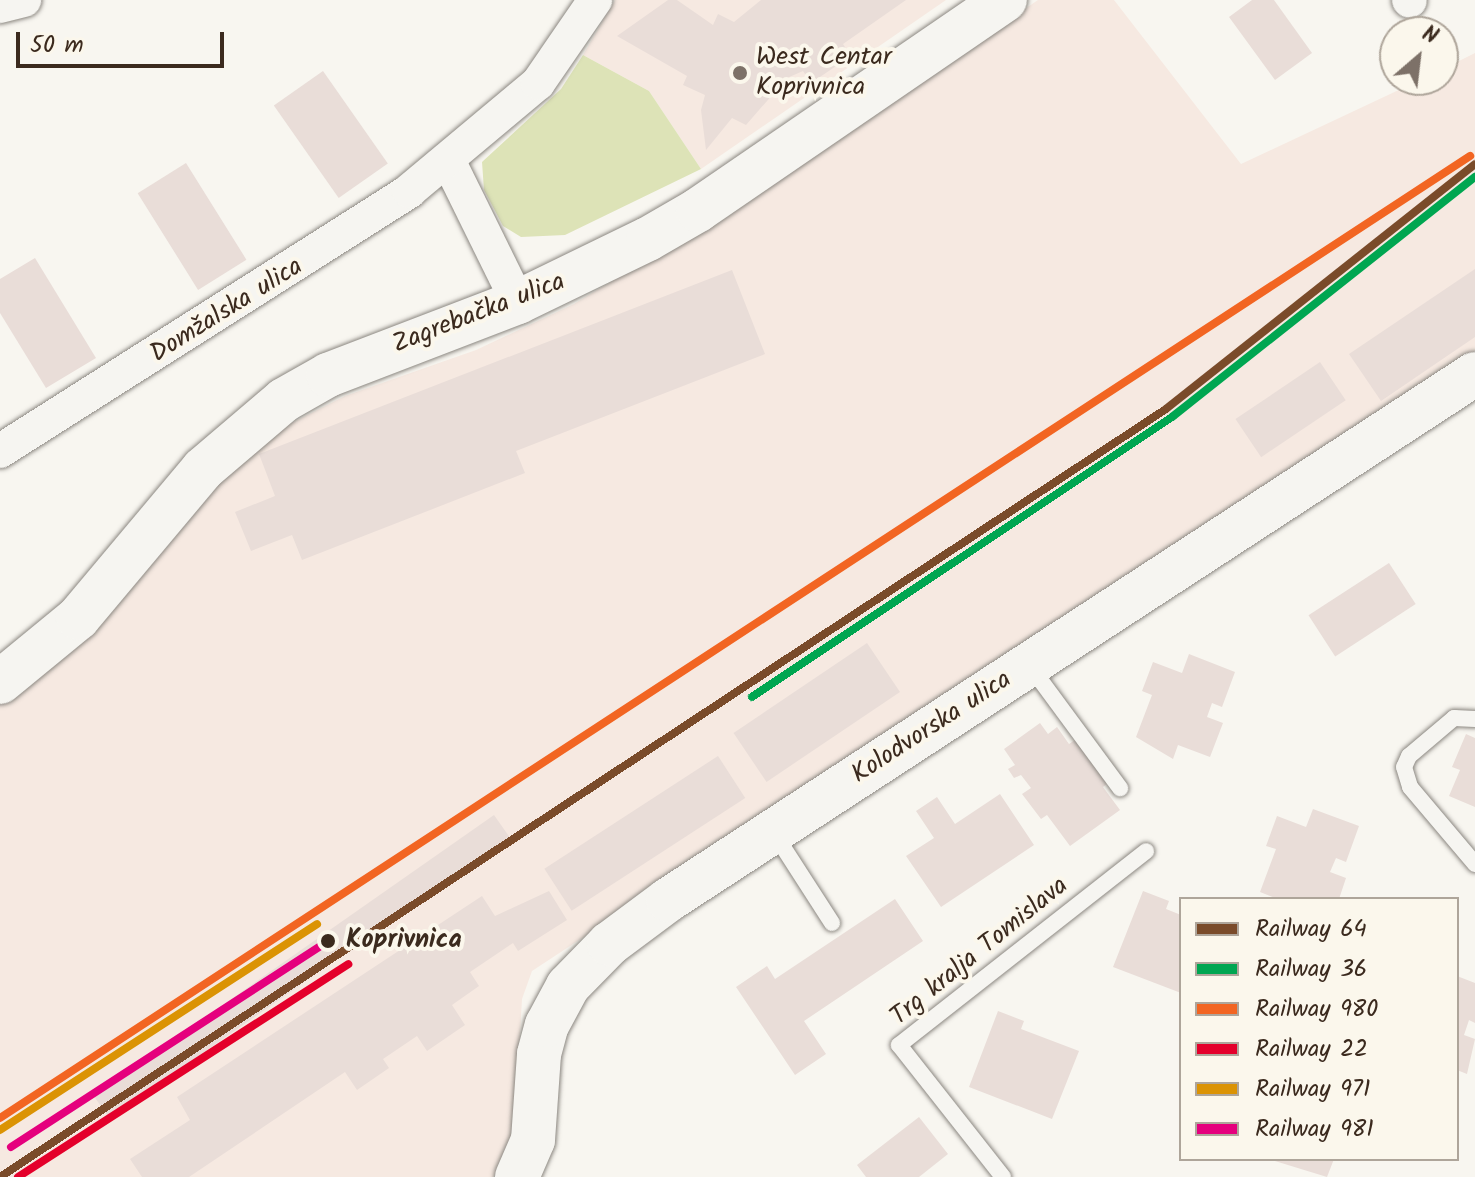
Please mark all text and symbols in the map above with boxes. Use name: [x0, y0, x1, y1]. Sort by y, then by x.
scale bar: [20, 16, 228, 66]
north arrow: [1379, 16, 1459, 96]
text: N: [1415, 17, 1444, 55]
text: 50 m: [30, 26, 84, 65]
place label: West Centar Koprivnica: [756, 42, 892, 104]
marker: West Centar Koprivnica: [731, 64, 749, 82]
street label: Domžalska ulica: [145, 252, 309, 370]
street label: Zagrebačka ulica: [388, 267, 570, 361]
street label: Kolodvorska ulica: [846, 665, 1018, 791]
street label: Trg kralja Tomislava: [885, 871, 1075, 1033]
legend: [1179, 897, 1459, 1161]
text: Railway 64: [1255, 910, 1367, 949]
place label: Koprivnica: [346, 925, 462, 957]
marker: Koprivnica: [317, 930, 339, 952]
text: Railway 36: [1255, 950, 1367, 989]
text: Railway 980: [1255, 990, 1378, 1029]
text: Railway 22: [1255, 1030, 1368, 1069]
text: Railway 971: [1255, 1070, 1370, 1109]
text: Railway 981: [1255, 1110, 1374, 1149]

